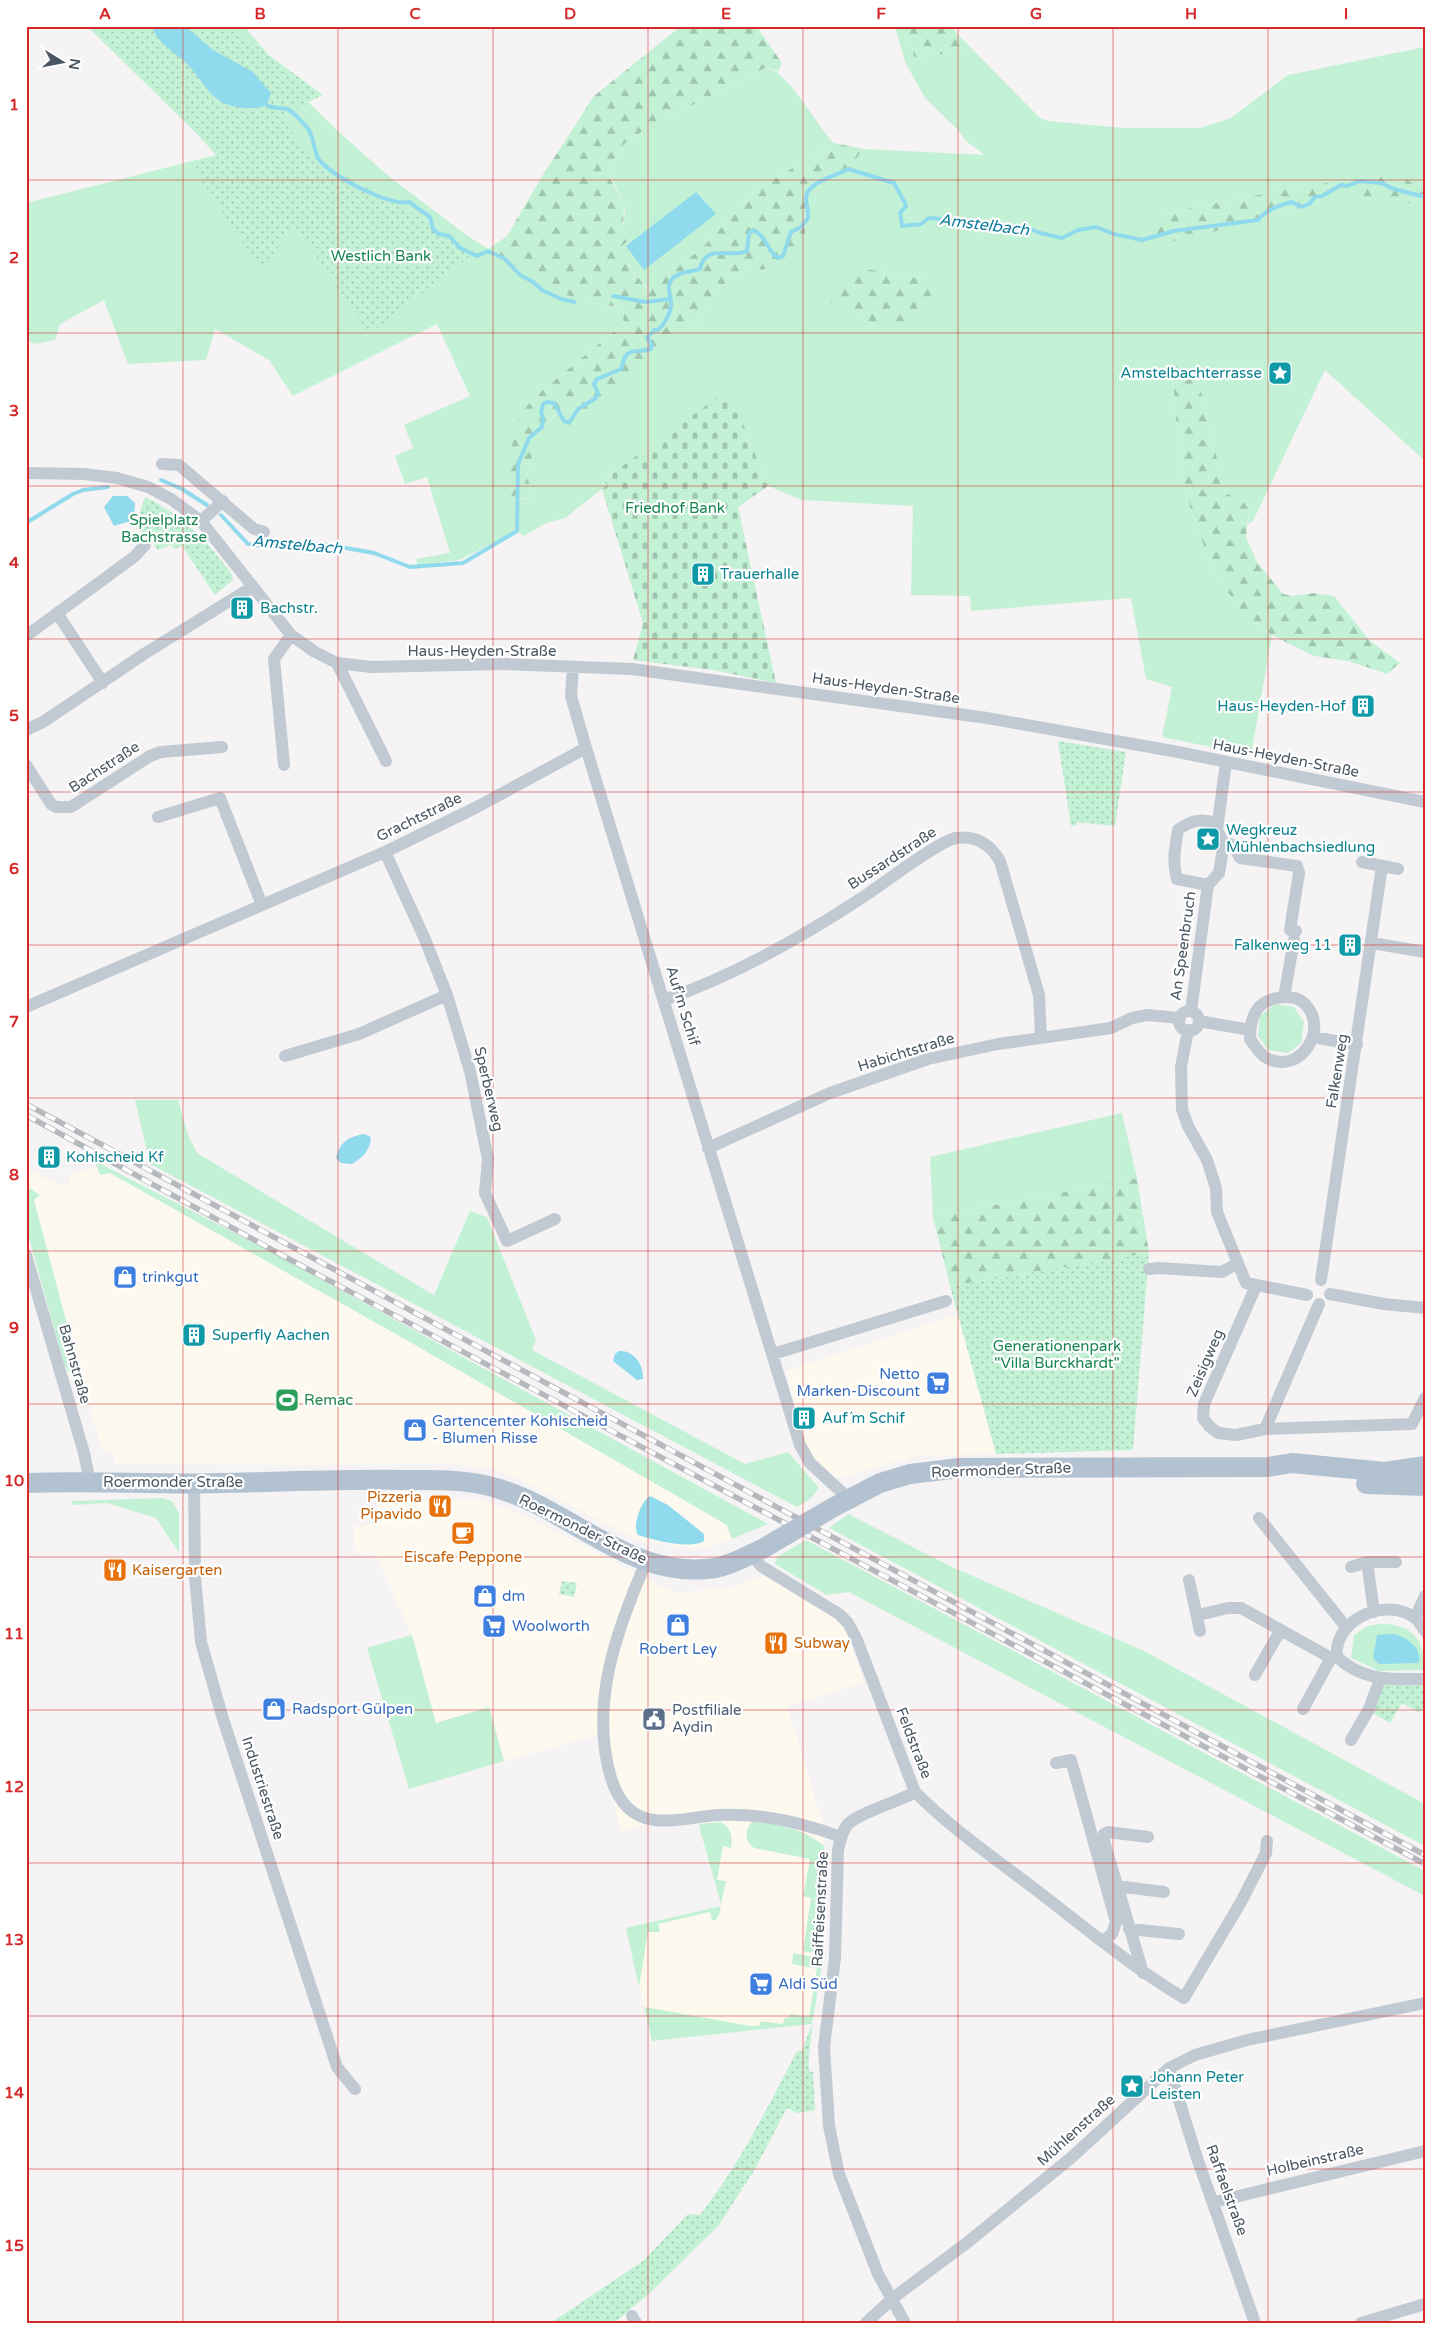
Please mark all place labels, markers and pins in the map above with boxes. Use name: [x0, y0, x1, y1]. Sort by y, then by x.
place icon: Amstelbachterrasse: [1267, 360, 1293, 386]
place label: Amstelbachterrasse: [1120, 364, 1262, 382]
building icon: Trauerhalle: [690, 561, 716, 587]
place label: Trauerhalle: [720, 565, 799, 583]
building icon: Bachstr.: [229, 595, 255, 621]
place label: Bachstr.: [260, 599, 318, 617]
building icon: Haus-Heyden-Hof: [1350, 693, 1376, 719]
place label: Haus-Heyden-Hof: [1217, 697, 1346, 715]
place label: Wegkreuz Mühlenbachsiedlung: [1226, 821, 1375, 856]
place icon: Wegkreuz Mühlenbachsiedlung: [1195, 826, 1221, 852]
building icon: Falkenweg 11: [1337, 932, 1363, 958]
place label: Falkenweg 11: [1234, 936, 1332, 954]
building icon: Kohlscheid Kf: [36, 1144, 62, 1170]
place label: Kohlscheid Kf: [66, 1148, 164, 1166]
shop icon: trinkgut: [112, 1264, 138, 1290]
place label: trinkgut: [142, 1268, 199, 1286]
building icon: Superfly Aachen: [181, 1322, 207, 1348]
place label: Superfly Aachen: [212, 1326, 330, 1344]
place label: Netto Marken-Discount: [797, 1365, 920, 1400]
supermarket icon: Netto Marken-Discount: [925, 1370, 951, 1396]
sports icon: Remac: [274, 1387, 300, 1413]
place label: Remac: [304, 1391, 353, 1409]
building icon: Auf´m Schif: [791, 1405, 817, 1431]
place label: Auf´m Schif: [822, 1409, 905, 1427]
place label: Gartencenter Kohlscheid - Blumen Risse: [432, 1412, 608, 1447]
shop icon: Gartencenter Kohlscheid - Blumen Risse: [402, 1417, 428, 1443]
place label: Pizzeria Pipavido: [360, 1488, 422, 1523]
restaurant icon: Pizzeria Pipavido: [427, 1493, 453, 1519]
cafe icon: Eiscafe Peppone: [450, 1520, 476, 1546]
place label: Eiscafe Peppone: [404, 1548, 522, 1566]
restaurant icon: Kaisergarten: [102, 1557, 128, 1583]
place label: Kaisergarten: [132, 1561, 222, 1579]
shop icon: dm: [472, 1583, 498, 1609]
place label: dm: [502, 1587, 525, 1605]
shop icon: Robert Ley: [665, 1612, 691, 1638]
supermarket icon: Woolworth: [481, 1613, 507, 1639]
place label: Woolworth: [512, 1617, 590, 1635]
restaurant icon: Subway: [763, 1630, 789, 1656]
place label: Subway: [794, 1634, 850, 1652]
place label: Robert Ley: [639, 1640, 717, 1658]
shop icon: Radsport Gülpen: [261, 1696, 287, 1722]
place label: Radsport Gülpen: [292, 1700, 413, 1718]
place label: Postfiliale Aydin: [672, 1701, 742, 1736]
public building icon: Postfiliale Aydin: [641, 1706, 667, 1732]
supermarket icon: Aldi Süd: [748, 1971, 774, 1997]
place label: Aldi Süd: [778, 1975, 838, 1993]
place label: Johann Peter Leisten: [1150, 2068, 1244, 2103]
place icon: Johann Peter Leisten: [1119, 2073, 1145, 2099]

